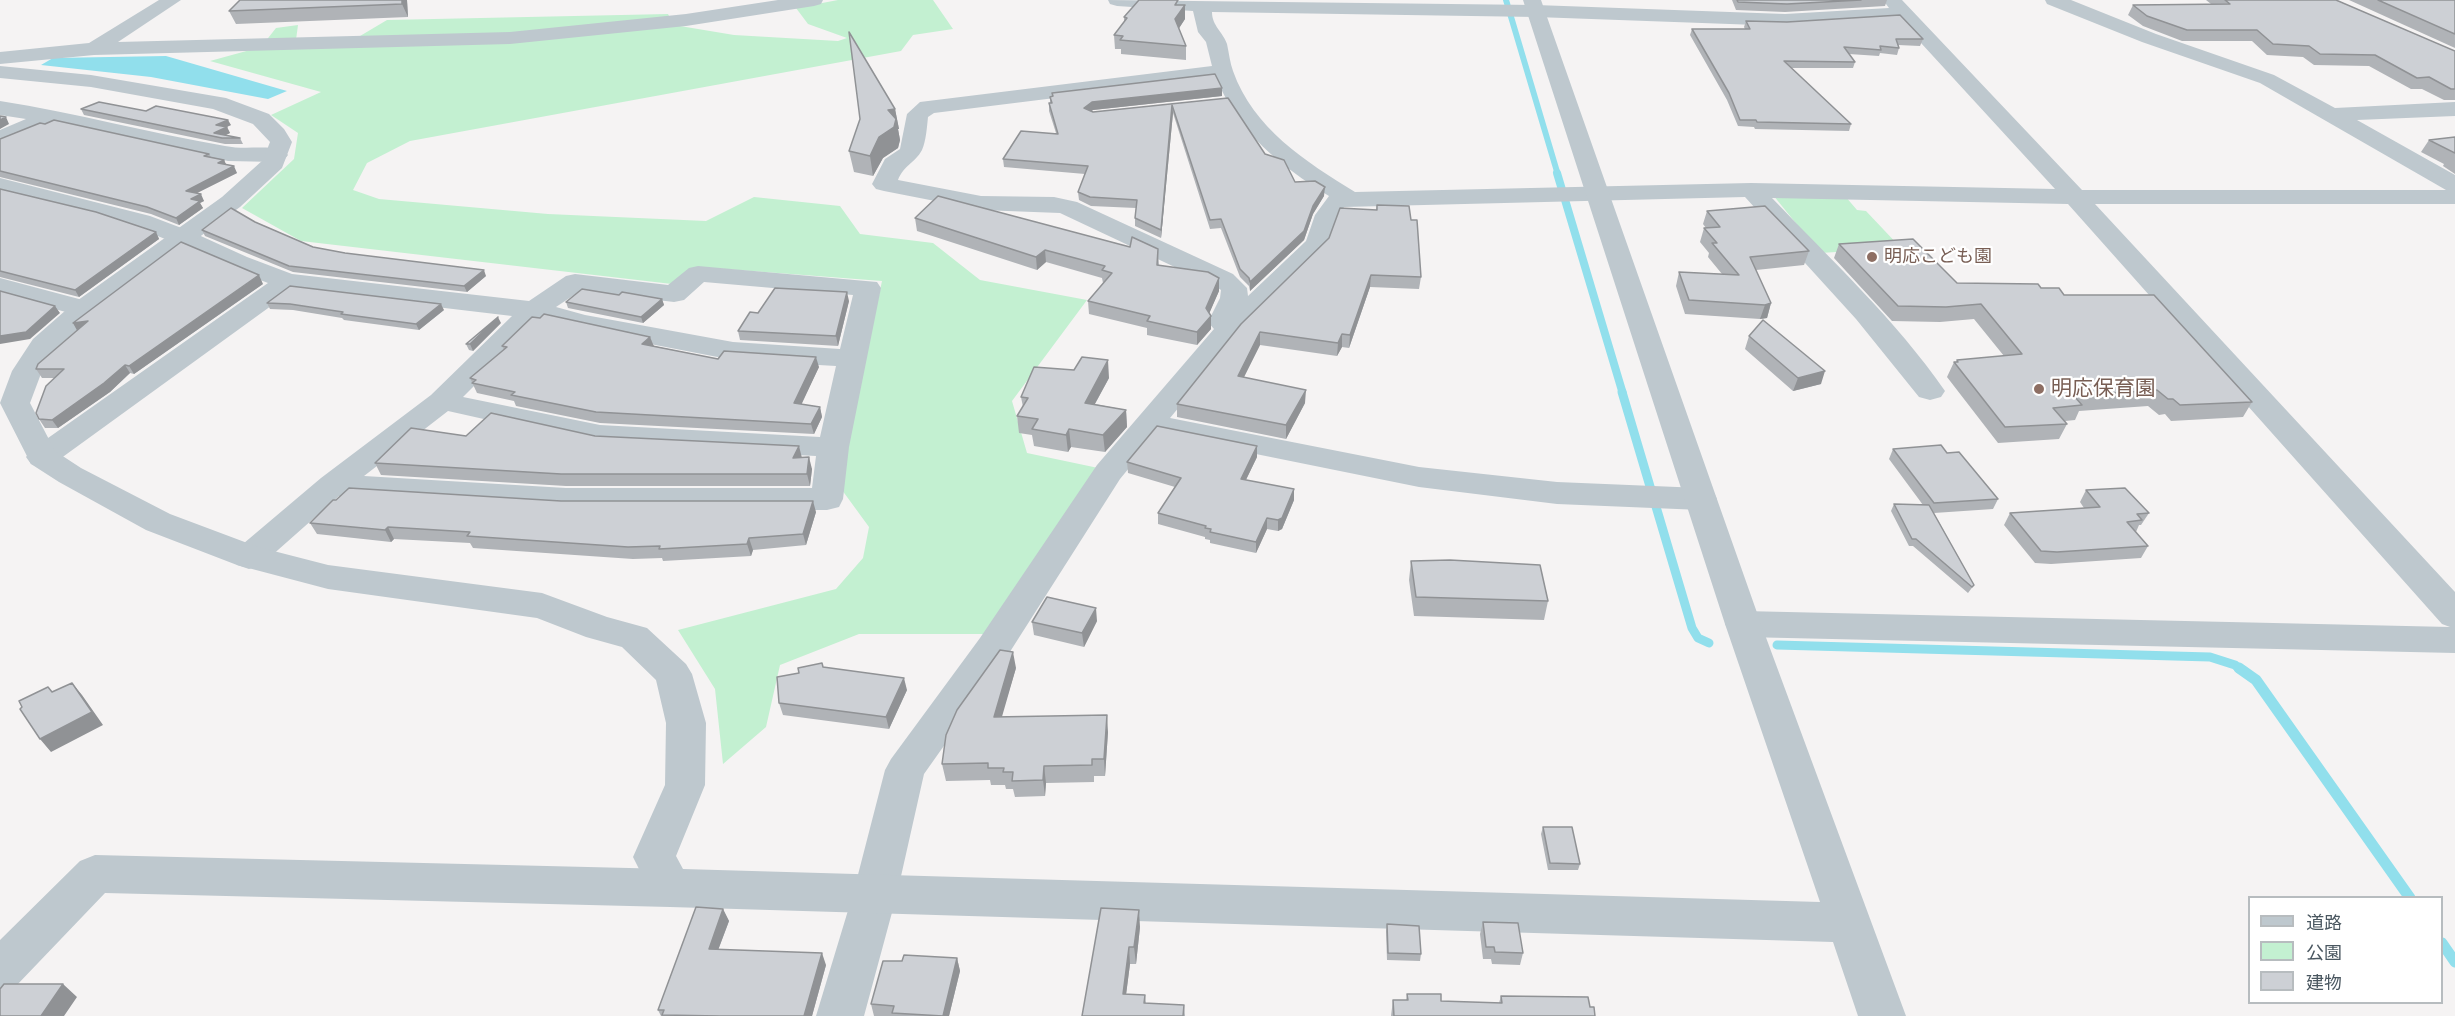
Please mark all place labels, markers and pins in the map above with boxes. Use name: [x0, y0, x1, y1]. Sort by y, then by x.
place label: 明応こども園: [1884, 246, 1992, 268]
marker: 明応こども園: [1865, 250, 1879, 264]
place label: 明応保育園: [2051, 376, 2156, 402]
marker: 明応保育園: [2032, 382, 2046, 396]

